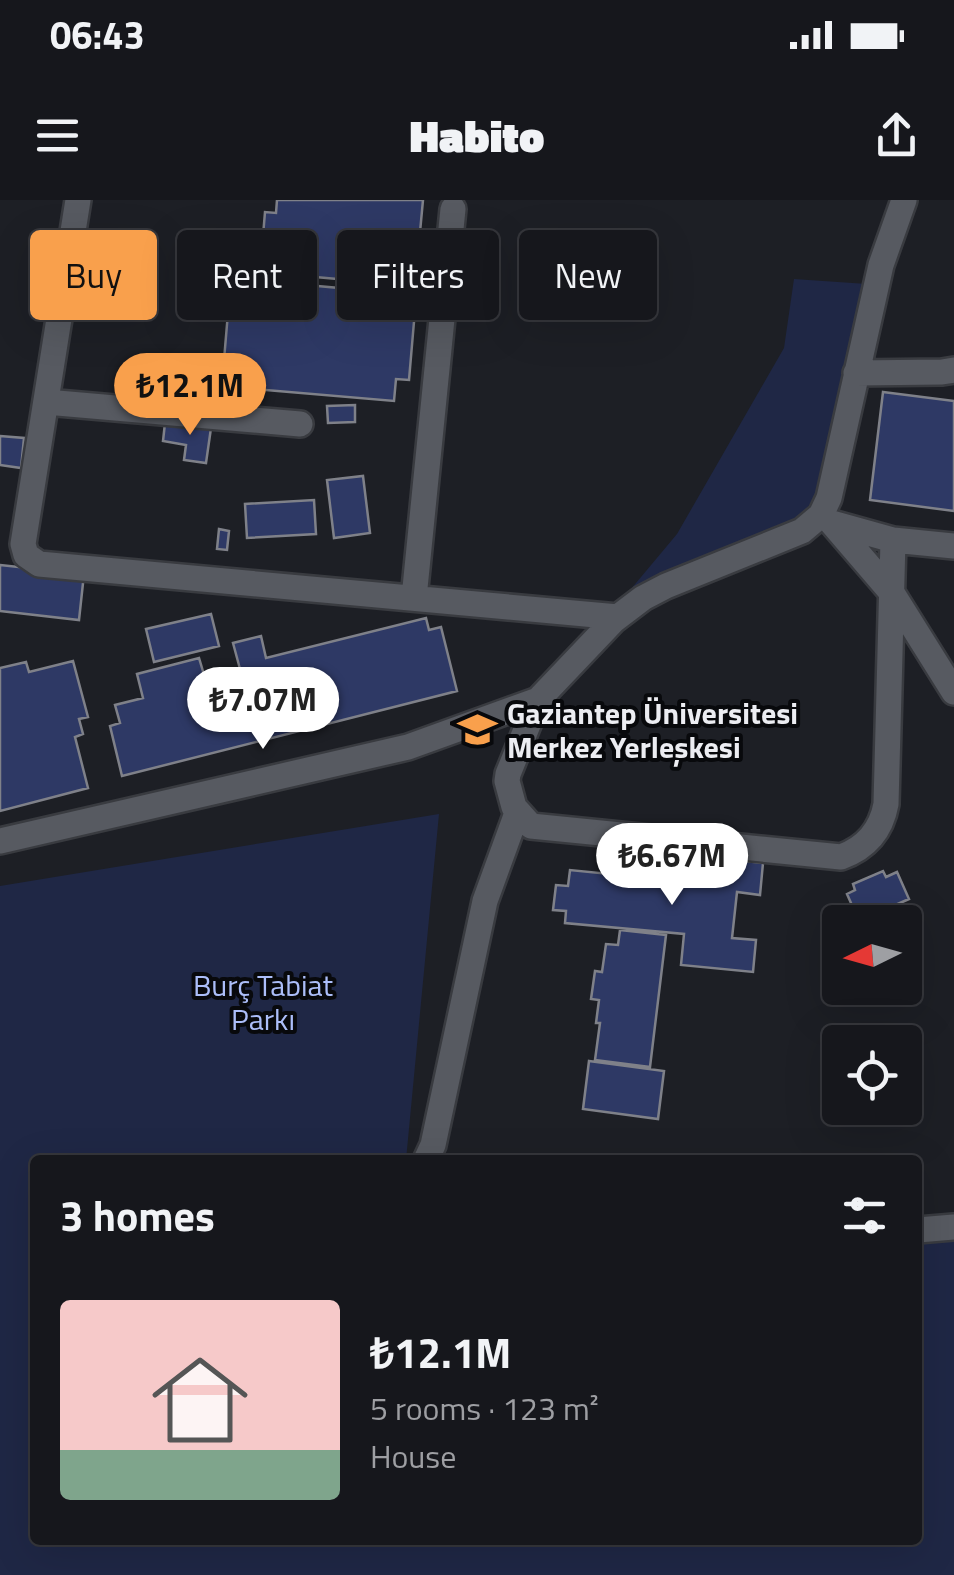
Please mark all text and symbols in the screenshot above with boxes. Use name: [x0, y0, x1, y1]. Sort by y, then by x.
text: 06:43: [50, 6, 145, 64]
text: Habito: [410, 101, 544, 169]
icon: menu: [30, 108, 85, 163]
icon: share: [869, 108, 924, 163]
chip: Buy: [30, 230, 157, 320]
chip: Rent: [177, 230, 317, 320]
chip: Filters: [337, 230, 499, 320]
chip: New: [519, 230, 657, 320]
pin: ₺12.1M: [109, 353, 271, 438]
text: ₺12.1M: [136, 361, 244, 409]
pin: ₺7.07M: [182, 667, 344, 752]
text: ₺7.07M: [209, 675, 317, 723]
place label: Gaziantep Üniversitesi Merkez Yerleşkesi: [507, 690, 798, 770]
school or university icon: Gaziantep Üniversitesi Merkez Yerleşkesi: [456, 709, 498, 751]
pin: ₺6.67M: [591, 823, 753, 908]
text: ₺6.67M: [618, 831, 726, 879]
north arrow: [822, 905, 922, 1005]
map controls: [822, 905, 922, 1125]
park label: Burç Tabiat Parkı: [193, 962, 334, 1042]
button: locate: [822, 1025, 922, 1125]
text: 3 homes: [60, 1183, 215, 1247]
icon: filters: [837, 1188, 892, 1243]
text: ₺12.1M: [370, 1320, 511, 1384]
icon: home: [140, 1340, 260, 1460]
text: 5 rooms · 123 m²: [370, 1384, 599, 1432]
text: House: [370, 1432, 456, 1480]

